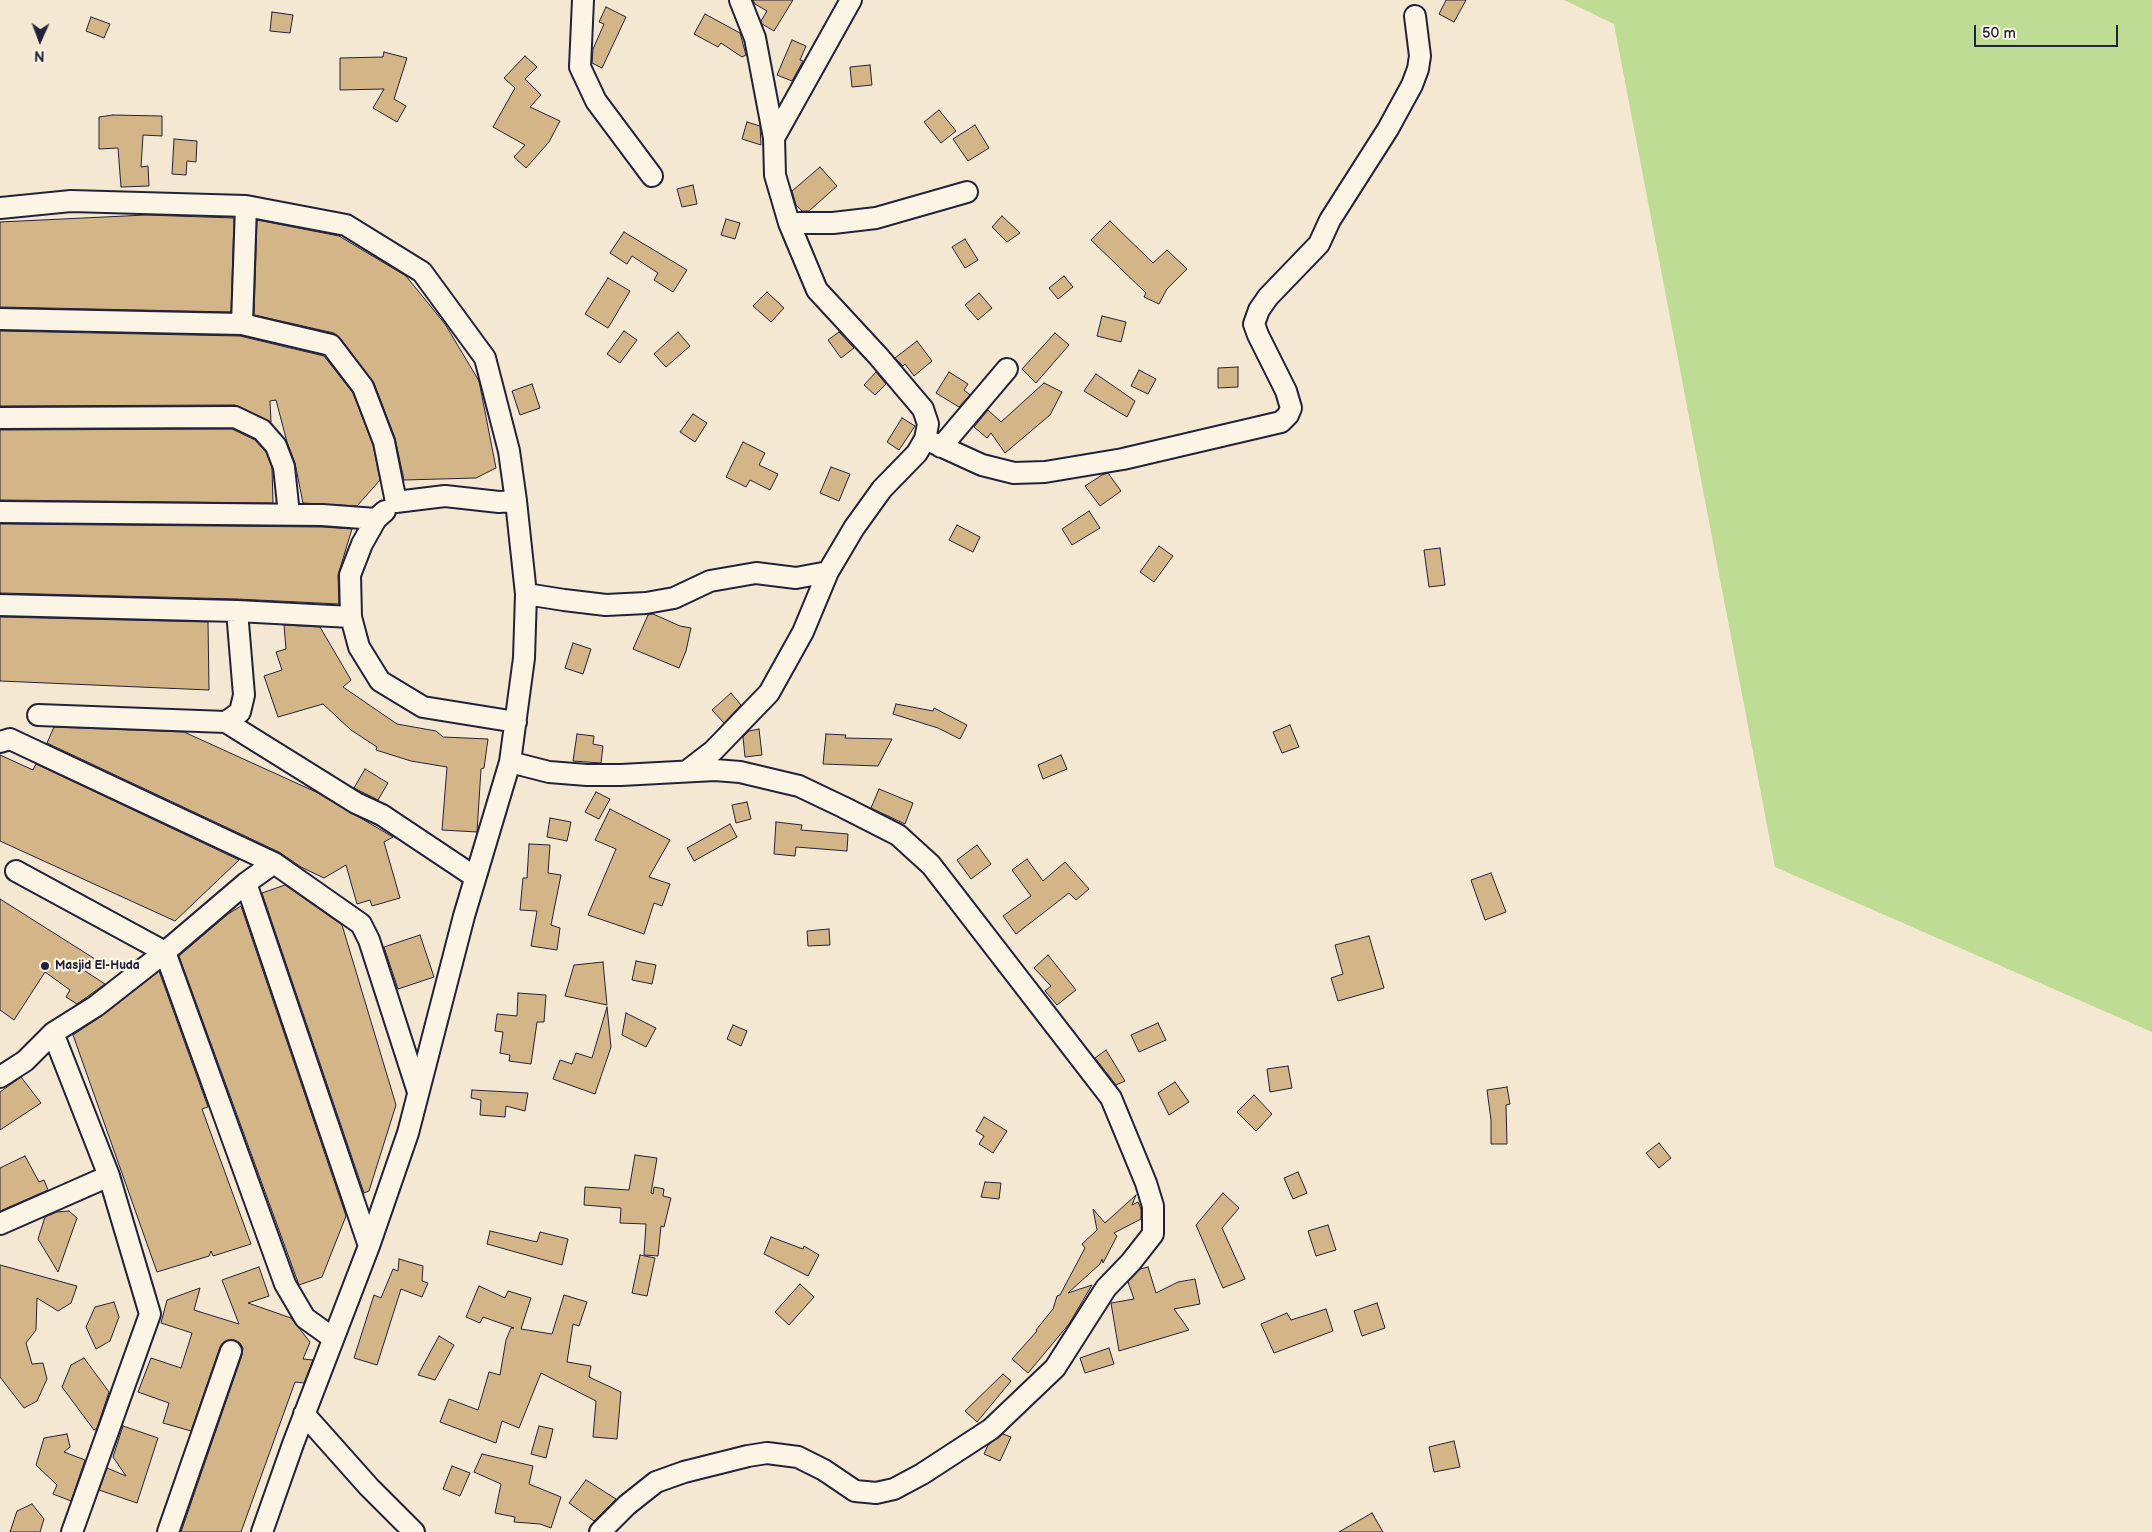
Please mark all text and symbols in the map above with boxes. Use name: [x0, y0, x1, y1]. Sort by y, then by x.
north arrow: [15, 15, 65, 65]
scale bar: [1977, 15, 2121, 47]
text: 50 m: [1982, 24, 2016, 43]
text: N: [34, 47, 45, 64]
place label: Masjid El-Huda: [55, 959, 140, 973]
marker: Masjid El-Huda: [39, 960, 51, 972]

